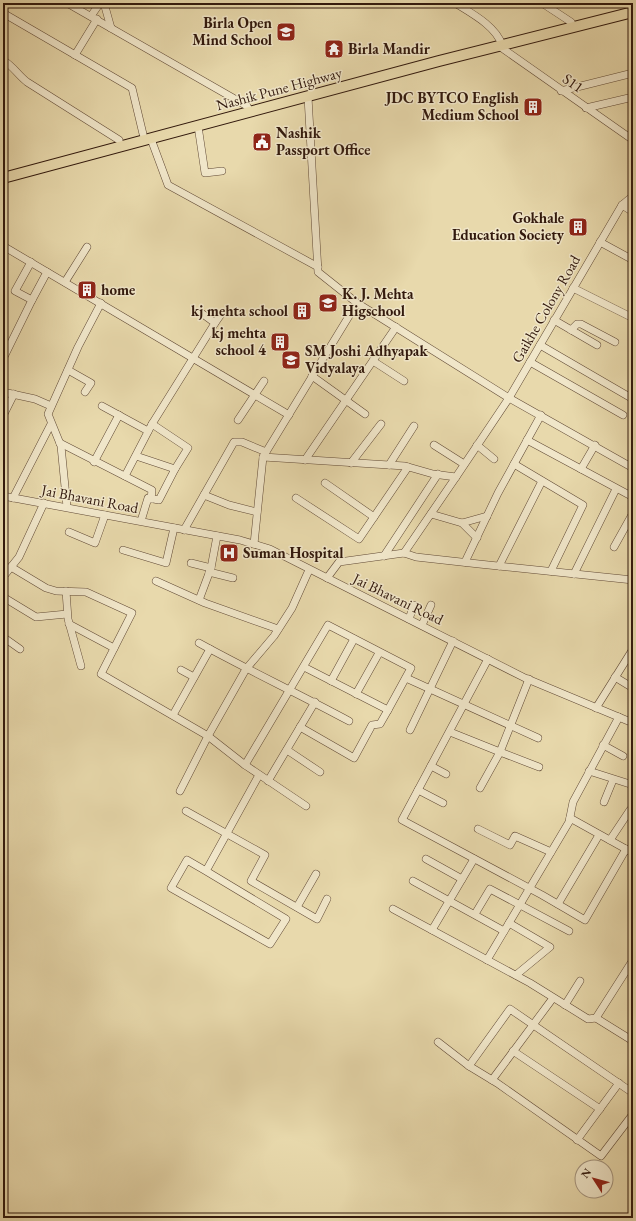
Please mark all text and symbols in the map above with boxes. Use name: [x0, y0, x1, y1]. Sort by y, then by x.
place label: Birla Open Mind School: [192, 13, 273, 49]
school or university icon: Birla Open Mind School: [275, 21, 297, 43]
temple icon: Birla Mandir: [323, 38, 345, 60]
place label: Birla Mandir: [348, 39, 431, 58]
street label: Nashik Pune Highway: [214, 63, 344, 114]
street label: S11: [559, 69, 587, 97]
place label: JDC BYTCO English Medium School: [384, 88, 520, 124]
building icon: JDC BYTCO English Medium School: [522, 96, 544, 118]
place label: Nashik Passport Office: [276, 123, 371, 159]
public building icon: Nashik Passport Office: [251, 131, 273, 153]
place label: Gokhale Education Society: [452, 208, 565, 244]
building icon: Gokhale Education Society: [567, 216, 589, 238]
street label: Gaikhe Colony Road: [507, 251, 584, 366]
building icon: home: [76, 279, 98, 301]
place label: home: [101, 280, 135, 299]
place label: K. J. Mehta Higschool: [342, 284, 414, 320]
school or university icon: K. J. Mehta Higschool: [317, 292, 339, 314]
building icon: kj mehta school: [291, 300, 313, 322]
place label: kj mehta school: [191, 301, 289, 320]
place label: kj mehta school 4: [212, 323, 267, 359]
building icon: kj mehta school 4: [269, 331, 291, 353]
place label: SM Joshi Adhyapak Vidyalaya: [305, 341, 428, 377]
school or university icon: SM Joshi Adhyapak Vidyalaya: [280, 349, 302, 371]
street label: Jai Bhavani Road: [38, 479, 141, 517]
hospital icon: Suman Hospital: [218, 542, 240, 564]
place label: Suman Hospital: [243, 543, 344, 562]
street label: Jai Bhavani Road: [348, 568, 447, 629]
north arrow: [574, 1159, 614, 1199]
text: N: [578, 1165, 594, 1181]

